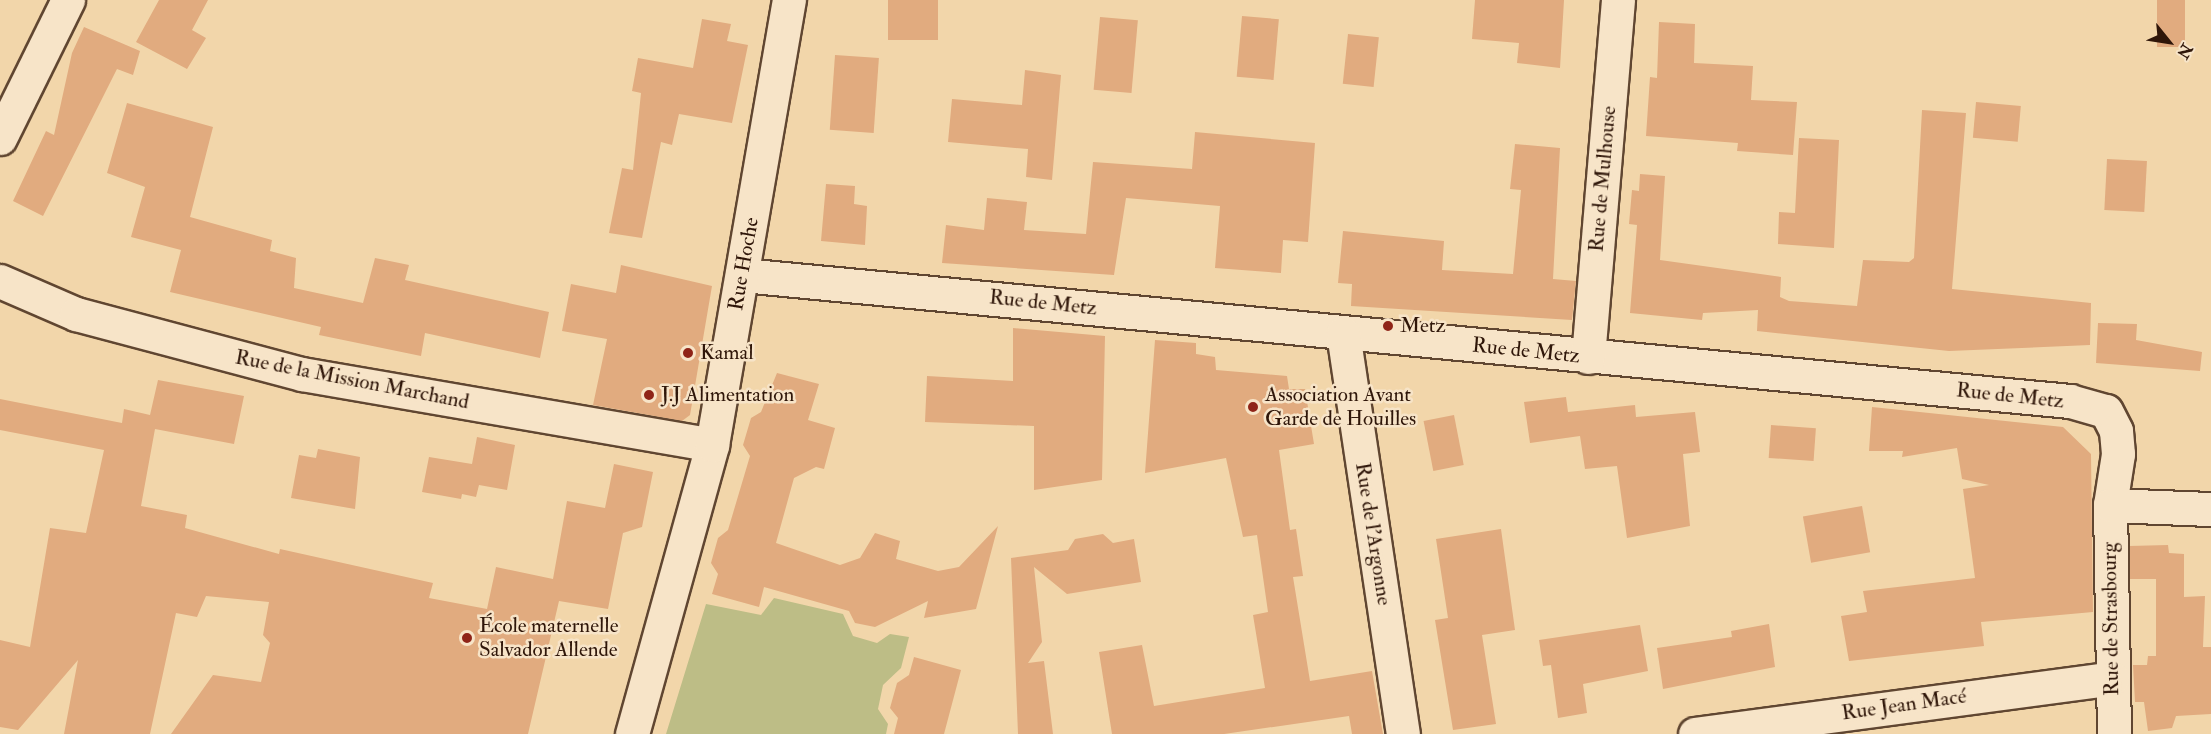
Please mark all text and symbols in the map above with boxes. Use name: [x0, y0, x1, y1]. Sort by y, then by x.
north arrow: [2139, 12, 2199, 72]
text: N: [2172, 40, 2197, 62]
street label: Rue de Mulhouse: [1584, 105, 1622, 253]
street label: Rue Hoche: [723, 215, 765, 313]
street label: Rue de Metz: [988, 285, 1098, 321]
place label: Metz: [1400, 313, 1446, 339]
marker: Metz: [1381, 319, 1395, 333]
street label: Rue de Metz: [1471, 333, 1581, 369]
place label: Kamal: [700, 340, 754, 366]
street label: Rue de la Mission Marchand: [233, 345, 471, 415]
marker: Kamal: [681, 346, 695, 360]
street label: Rue de Metz: [1955, 378, 2065, 414]
place label: J.J Alimentation: [661, 382, 794, 408]
place label: Association Avant Garde de Houilles: [1265, 382, 1416, 432]
marker: J.J Alimentation: [642, 388, 656, 402]
marker: Association Avant Garde de Houilles: [1246, 400, 1260, 414]
street label: Rue de l'Argonne: [1349, 461, 1397, 607]
street label: Rue de Strasbourg: [2097, 542, 2125, 696]
place label: École maternelle Salvador Allende: [479, 613, 618, 663]
marker: École maternelle Salvador Allende: [460, 631, 474, 645]
street label: Rue Jean Macé: [1840, 684, 1968, 726]

